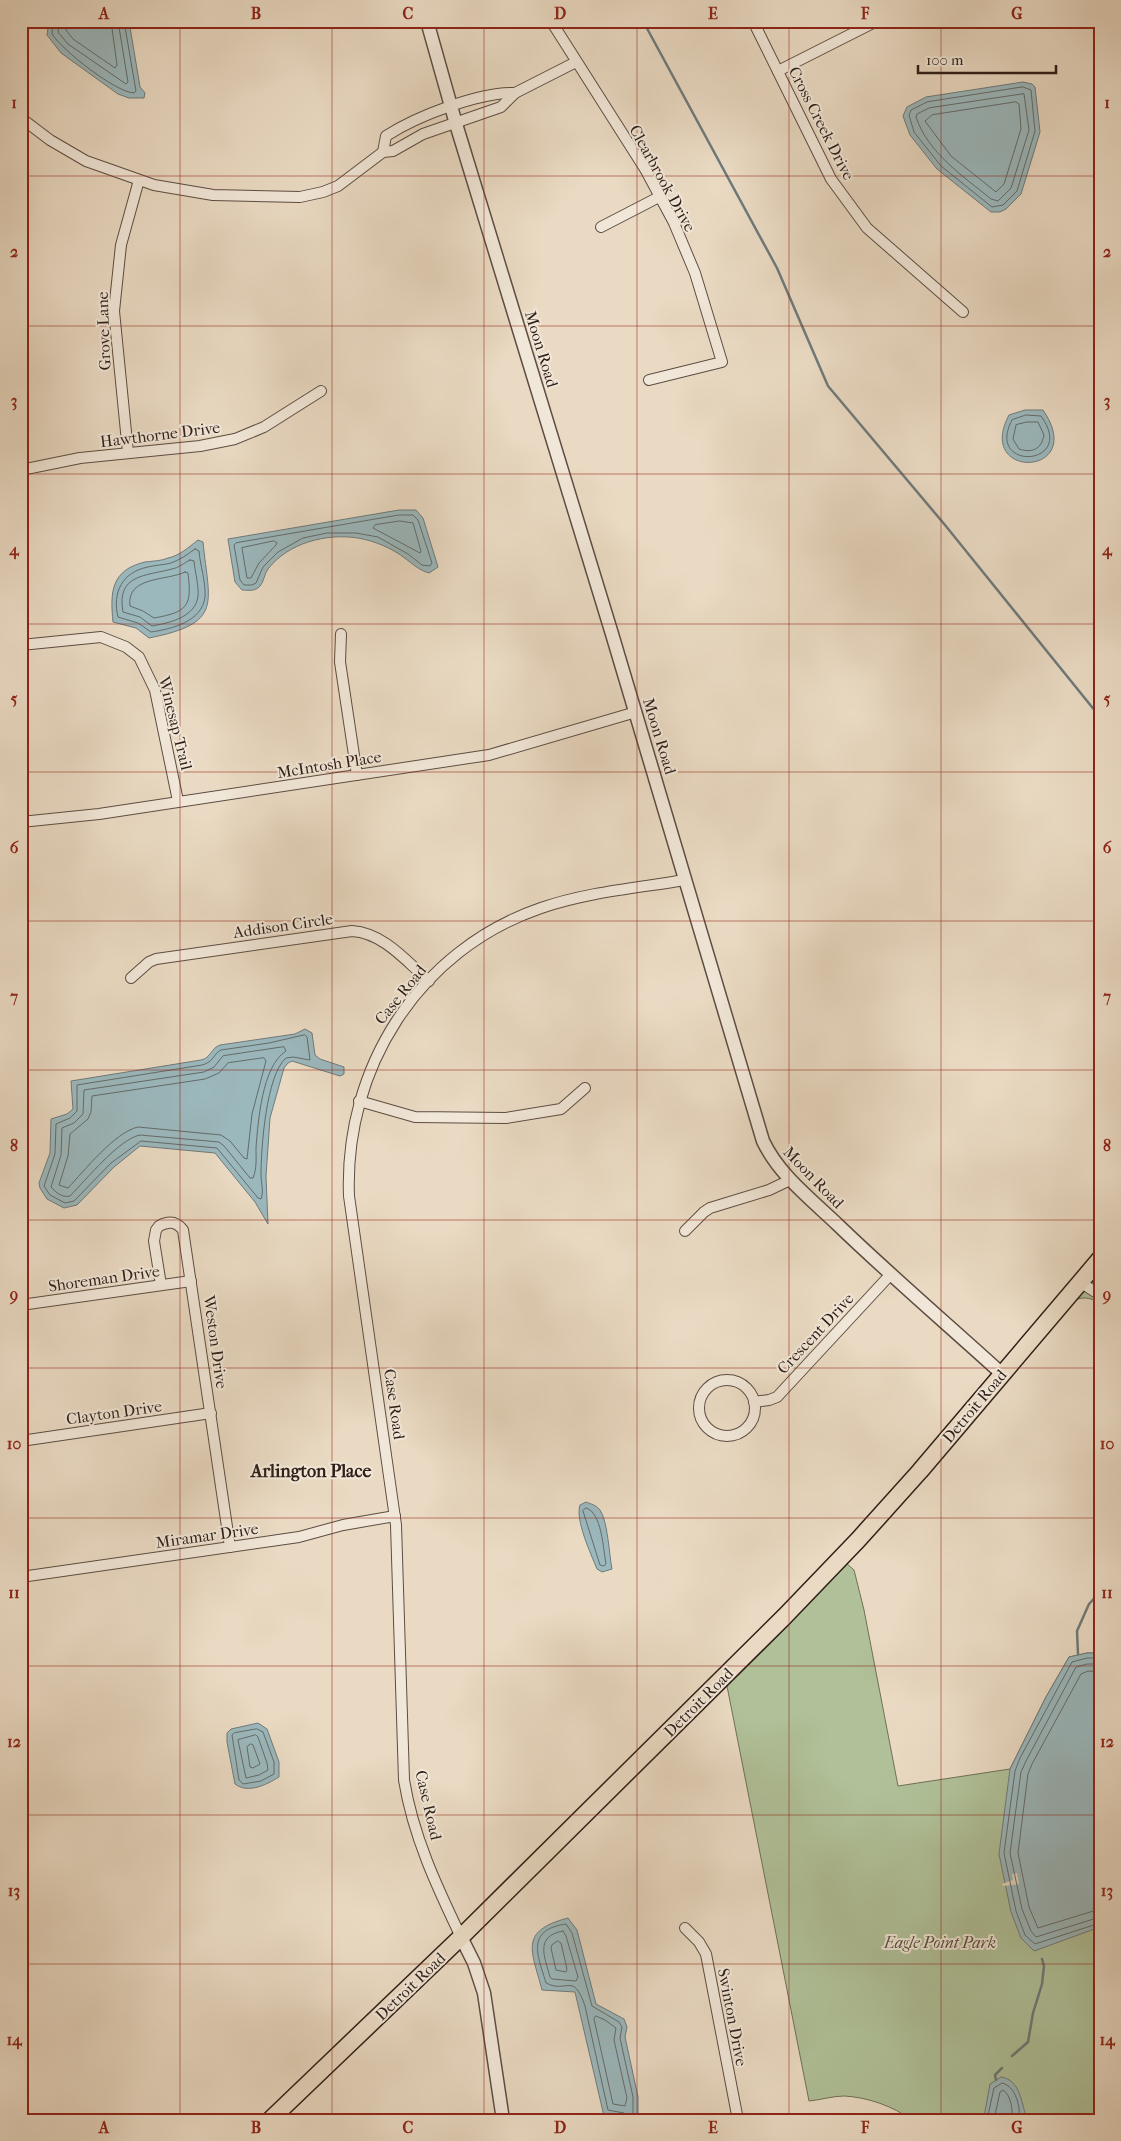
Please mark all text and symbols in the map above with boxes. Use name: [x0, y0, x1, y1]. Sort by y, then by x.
text: A: [98, 4, 110, 23]
text: B: [251, 4, 261, 23]
text: C: [403, 4, 414, 23]
text: D: [554, 4, 566, 23]
text: E: [708, 4, 718, 23]
text: F: [860, 4, 870, 23]
text: G: [1011, 4, 1023, 23]
scale bar: [918, 42, 1056, 74]
text: 100 m: [926, 51, 964, 69]
street label: Cross Creek Drive: [785, 63, 858, 183]
text: 1: [11, 93, 17, 112]
text: 1: [1104, 93, 1110, 112]
street label: Clearbrook Drive: [625, 122, 700, 235]
text: 2: [10, 242, 18, 261]
text: 2: [1103, 242, 1111, 261]
street label: Grove Lane: [93, 291, 114, 371]
street label: Moon Road: [521, 309, 562, 390]
text: 3: [11, 391, 17, 411]
text: 3: [1104, 391, 1110, 411]
street label: Hawthorne Drive: [99, 418, 221, 451]
text: 4: [8, 540, 20, 560]
text: 4: [1101, 540, 1113, 560]
street label: Winesap Trail: [154, 673, 196, 773]
text: 5: [11, 689, 18, 708]
text: 5: [1104, 689, 1111, 708]
street label: Moon Road: [639, 696, 680, 777]
street label: McIntosh Place: [276, 747, 383, 782]
text: 6: [10, 838, 19, 857]
text: 6: [1103, 838, 1112, 857]
street label: Addison Circle: [231, 909, 334, 942]
street label: Case Road: [371, 961, 430, 1028]
text: 7: [9, 987, 18, 1006]
text: 7: [1102, 987, 1111, 1006]
text: 8: [10, 1136, 18, 1155]
text: 8: [1103, 1136, 1111, 1155]
street label: Moon Road: [779, 1142, 848, 1213]
street label: Shoreman Drive: [47, 1261, 161, 1296]
text: 9: [9, 1285, 18, 1305]
text: 9: [1102, 1285, 1111, 1305]
street label: Crescent Drive: [773, 1289, 858, 1378]
street label: Weston Drive: [199, 1293, 231, 1390]
street label: Detroit Road: [938, 1366, 1011, 1447]
street label: Case Road: [380, 1368, 409, 1441]
street label: Clayton Drive: [65, 1396, 163, 1429]
text: 10: [7, 1434, 21, 1453]
text: 10: [1100, 1434, 1114, 1453]
district label: Arlington Place: [250, 1461, 371, 1482]
street label: Miramar Drive: [154, 1519, 260, 1552]
text: 11: [8, 1583, 20, 1602]
text: 11: [1101, 1583, 1113, 1602]
street label: Detroit Road: [660, 1664, 737, 1741]
text: 12: [7, 1732, 21, 1751]
text: 12: [1100, 1732, 1114, 1751]
street label: Case Road: [411, 1768, 446, 1842]
text: 13: [8, 1881, 20, 1901]
text: 13: [1101, 1881, 1113, 1901]
park label: Eagle Point Park: [883, 1933, 996, 1952]
street label: Detroit Road: [371, 1948, 449, 2024]
street label: Swinton Drive: [714, 1967, 751, 2068]
text: 14: [6, 2030, 23, 2050]
text: 14: [1099, 2030, 1116, 2050]
text: A: [98, 2118, 110, 2137]
text: B: [251, 2118, 261, 2137]
text: C: [403, 2118, 414, 2137]
text: D: [554, 2118, 566, 2137]
text: E: [708, 2118, 718, 2137]
text: F: [860, 2118, 870, 2137]
text: G: [1011, 2118, 1023, 2137]

